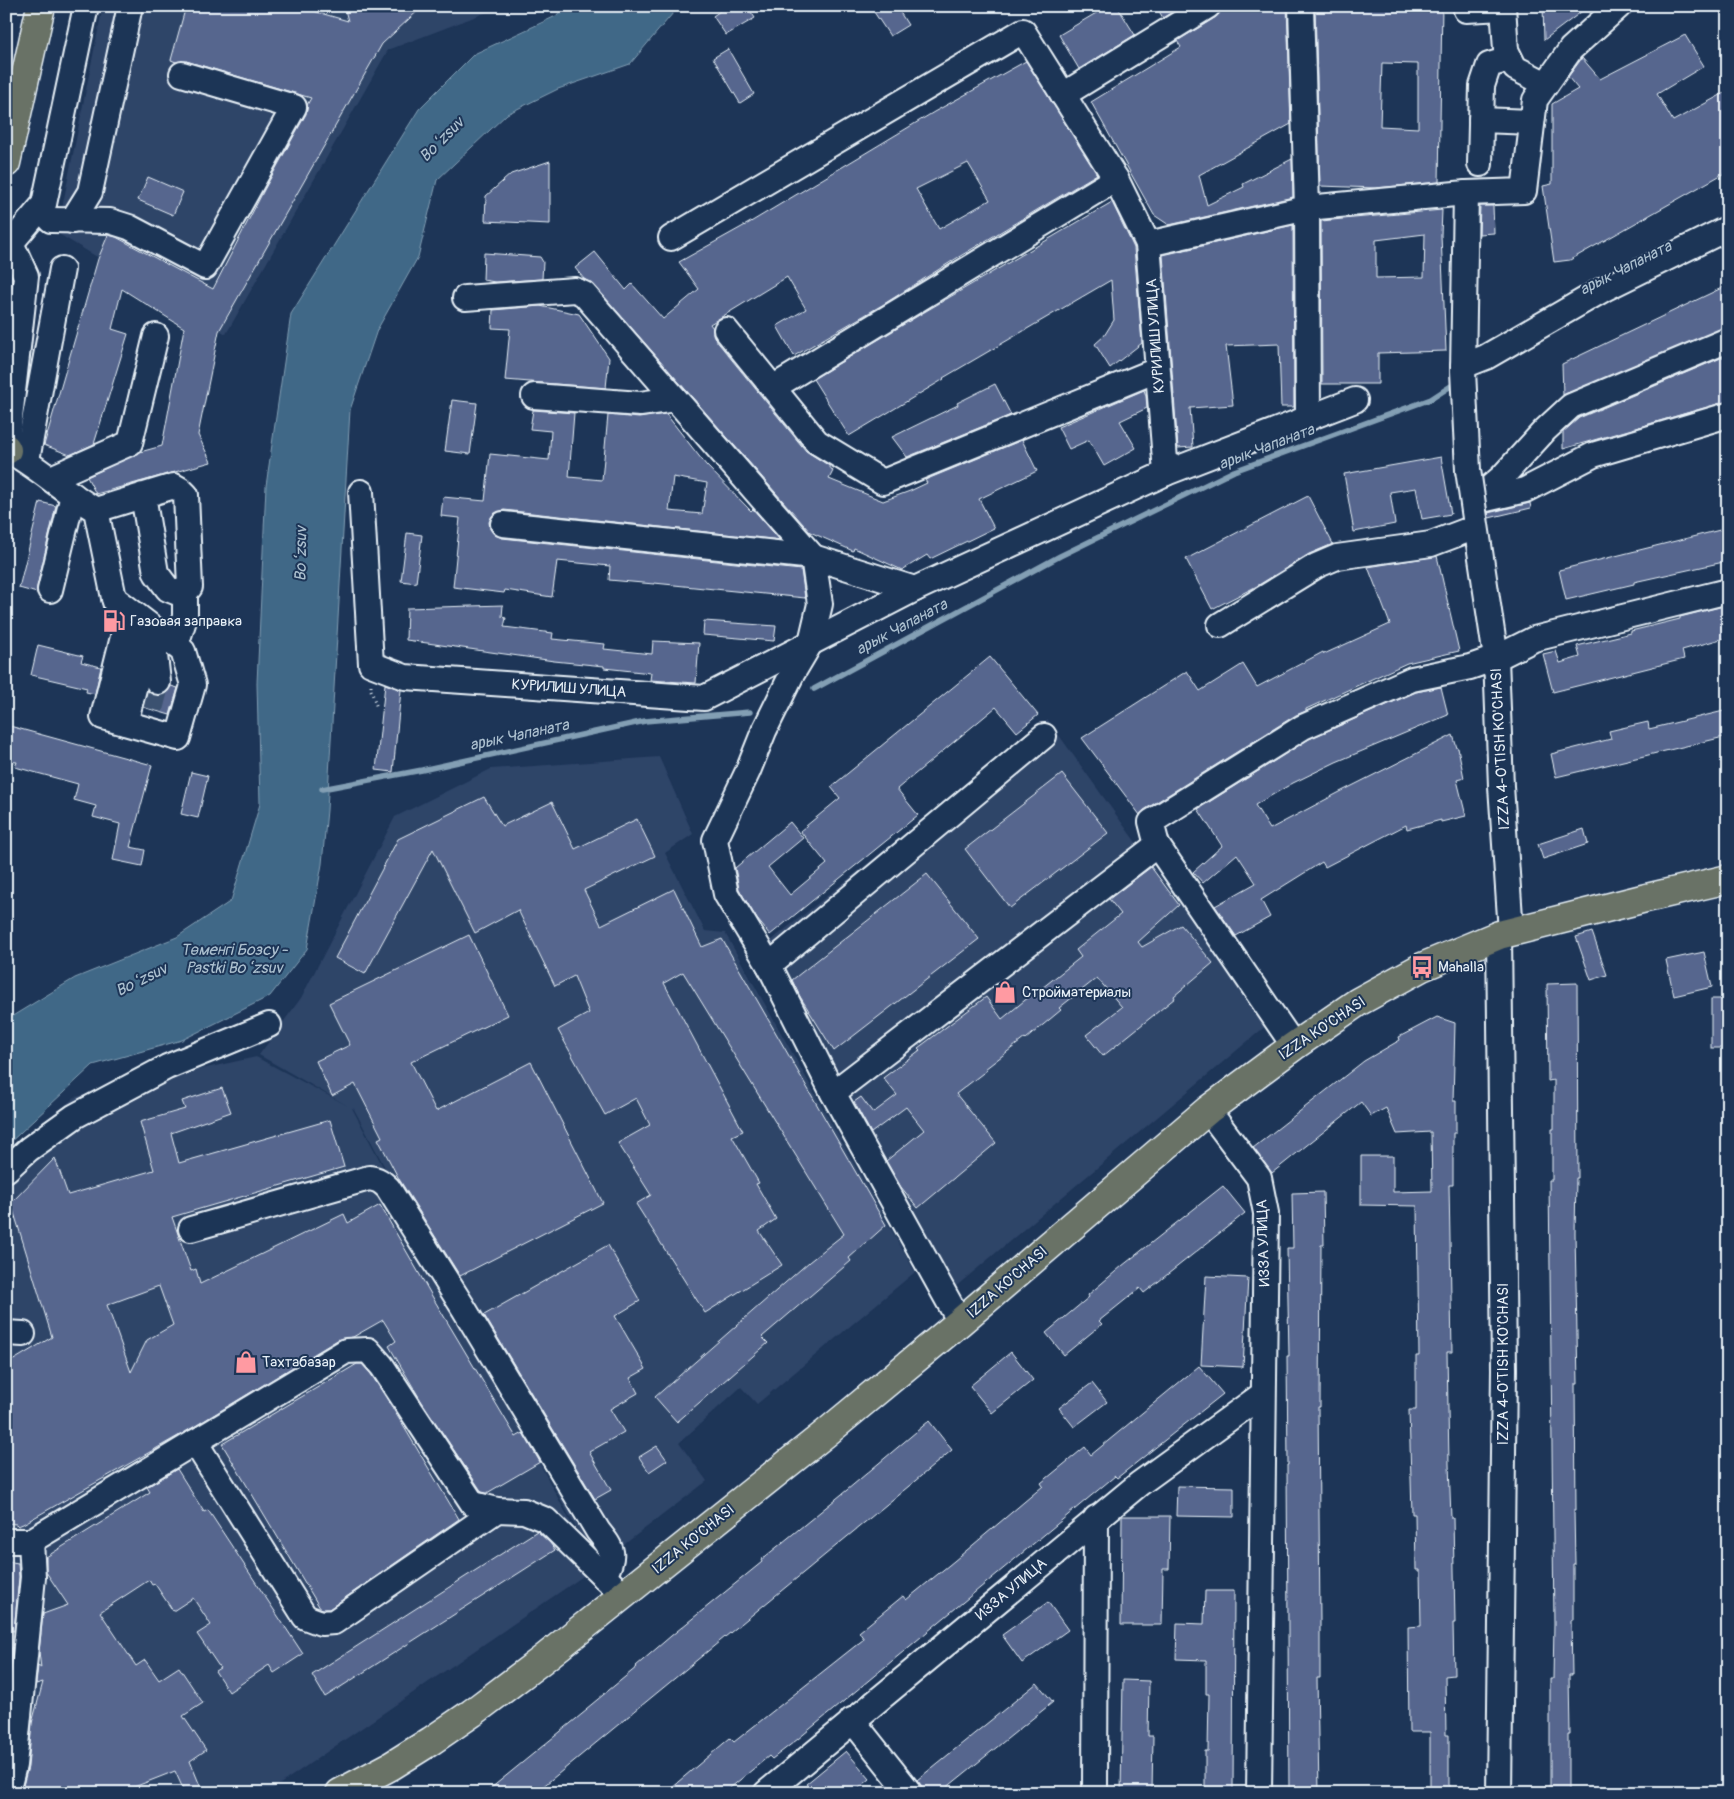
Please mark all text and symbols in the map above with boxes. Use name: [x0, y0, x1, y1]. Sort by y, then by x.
water label: Boʻzsuv: [415, 112, 469, 166]
water label: арык Чапаната: [1576, 235, 1676, 300]
street label: КУРИЛИШ УЛИЦА: [1142, 278, 1169, 394]
water label: арык Чапаната: [1216, 419, 1318, 474]
water label: Boʻzsuv: [291, 525, 312, 582]
water label: арык Чапаната: [852, 594, 952, 659]
fuel station icon: Газовая заправка: [101, 608, 127, 634]
place label: Газовая заправка: [130, 612, 242, 631]
street label: IZZA 4-O'TISH KO'CHASI: [1487, 667, 1514, 831]
street label: КУРИЛИШ УЛИЦА: [511, 675, 627, 702]
water label: арык Чапаната: [468, 714, 572, 755]
water label: Төменгі Бозсу - Pastki Boʻzsuv: [180, 940, 289, 978]
bus stop icon: Mahalla: [1409, 954, 1435, 980]
water label: Boʻzsuv: [112, 958, 172, 1001]
place label: Mahalla: [1438, 958, 1484, 977]
shop icon: Стройматериалы: [992, 979, 1018, 1005]
place label: Стройматериалы: [1022, 983, 1131, 1002]
street label: IZZA KO'CHASI: [1275, 992, 1369, 1064]
street label: ИЗЗА УЛИЦА: [1252, 1199, 1275, 1287]
street label: IZZA KO'CHASI: [963, 1242, 1052, 1323]
street label: IZZA 4-O'TISH KO'CHASI: [1494, 1283, 1513, 1445]
shop icon: Тахтабазар: [233, 1349, 259, 1375]
place label: Тахтабазар: [262, 1353, 336, 1372]
street label: IZZA KO'CHASI: [648, 1500, 738, 1578]
street label: ИЗЗА УЛИЦА: [972, 1554, 1051, 1625]

